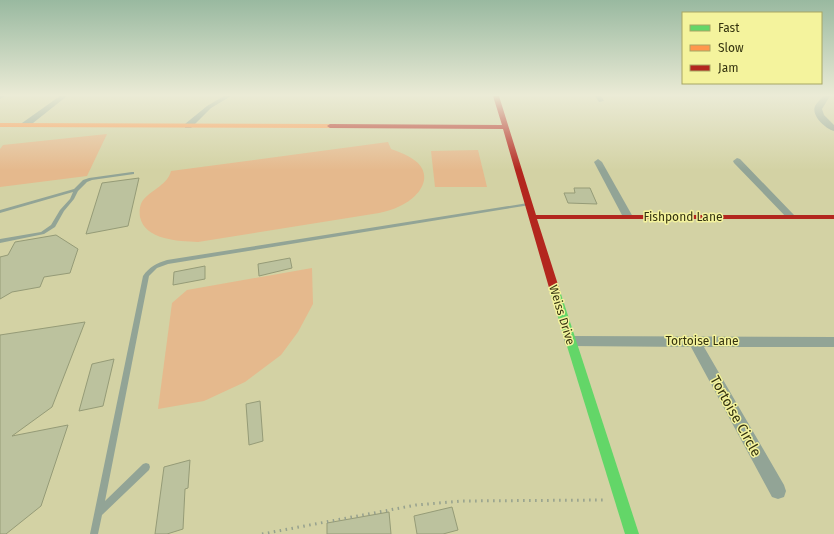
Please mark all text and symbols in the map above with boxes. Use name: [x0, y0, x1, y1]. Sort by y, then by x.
legend: [682, 12, 822, 84]
text: Fast: [718, 21, 740, 35]
text: Slow: [718, 41, 744, 55]
text: Jam: [718, 61, 738, 75]
street label: Fishpond Lane: [644, 210, 722, 224]
street label: Weiss Drive: [546, 283, 578, 347]
street label: Tortoise Lane: [665, 334, 739, 348]
street label: Tortoise Circle: [706, 373, 765, 460]

